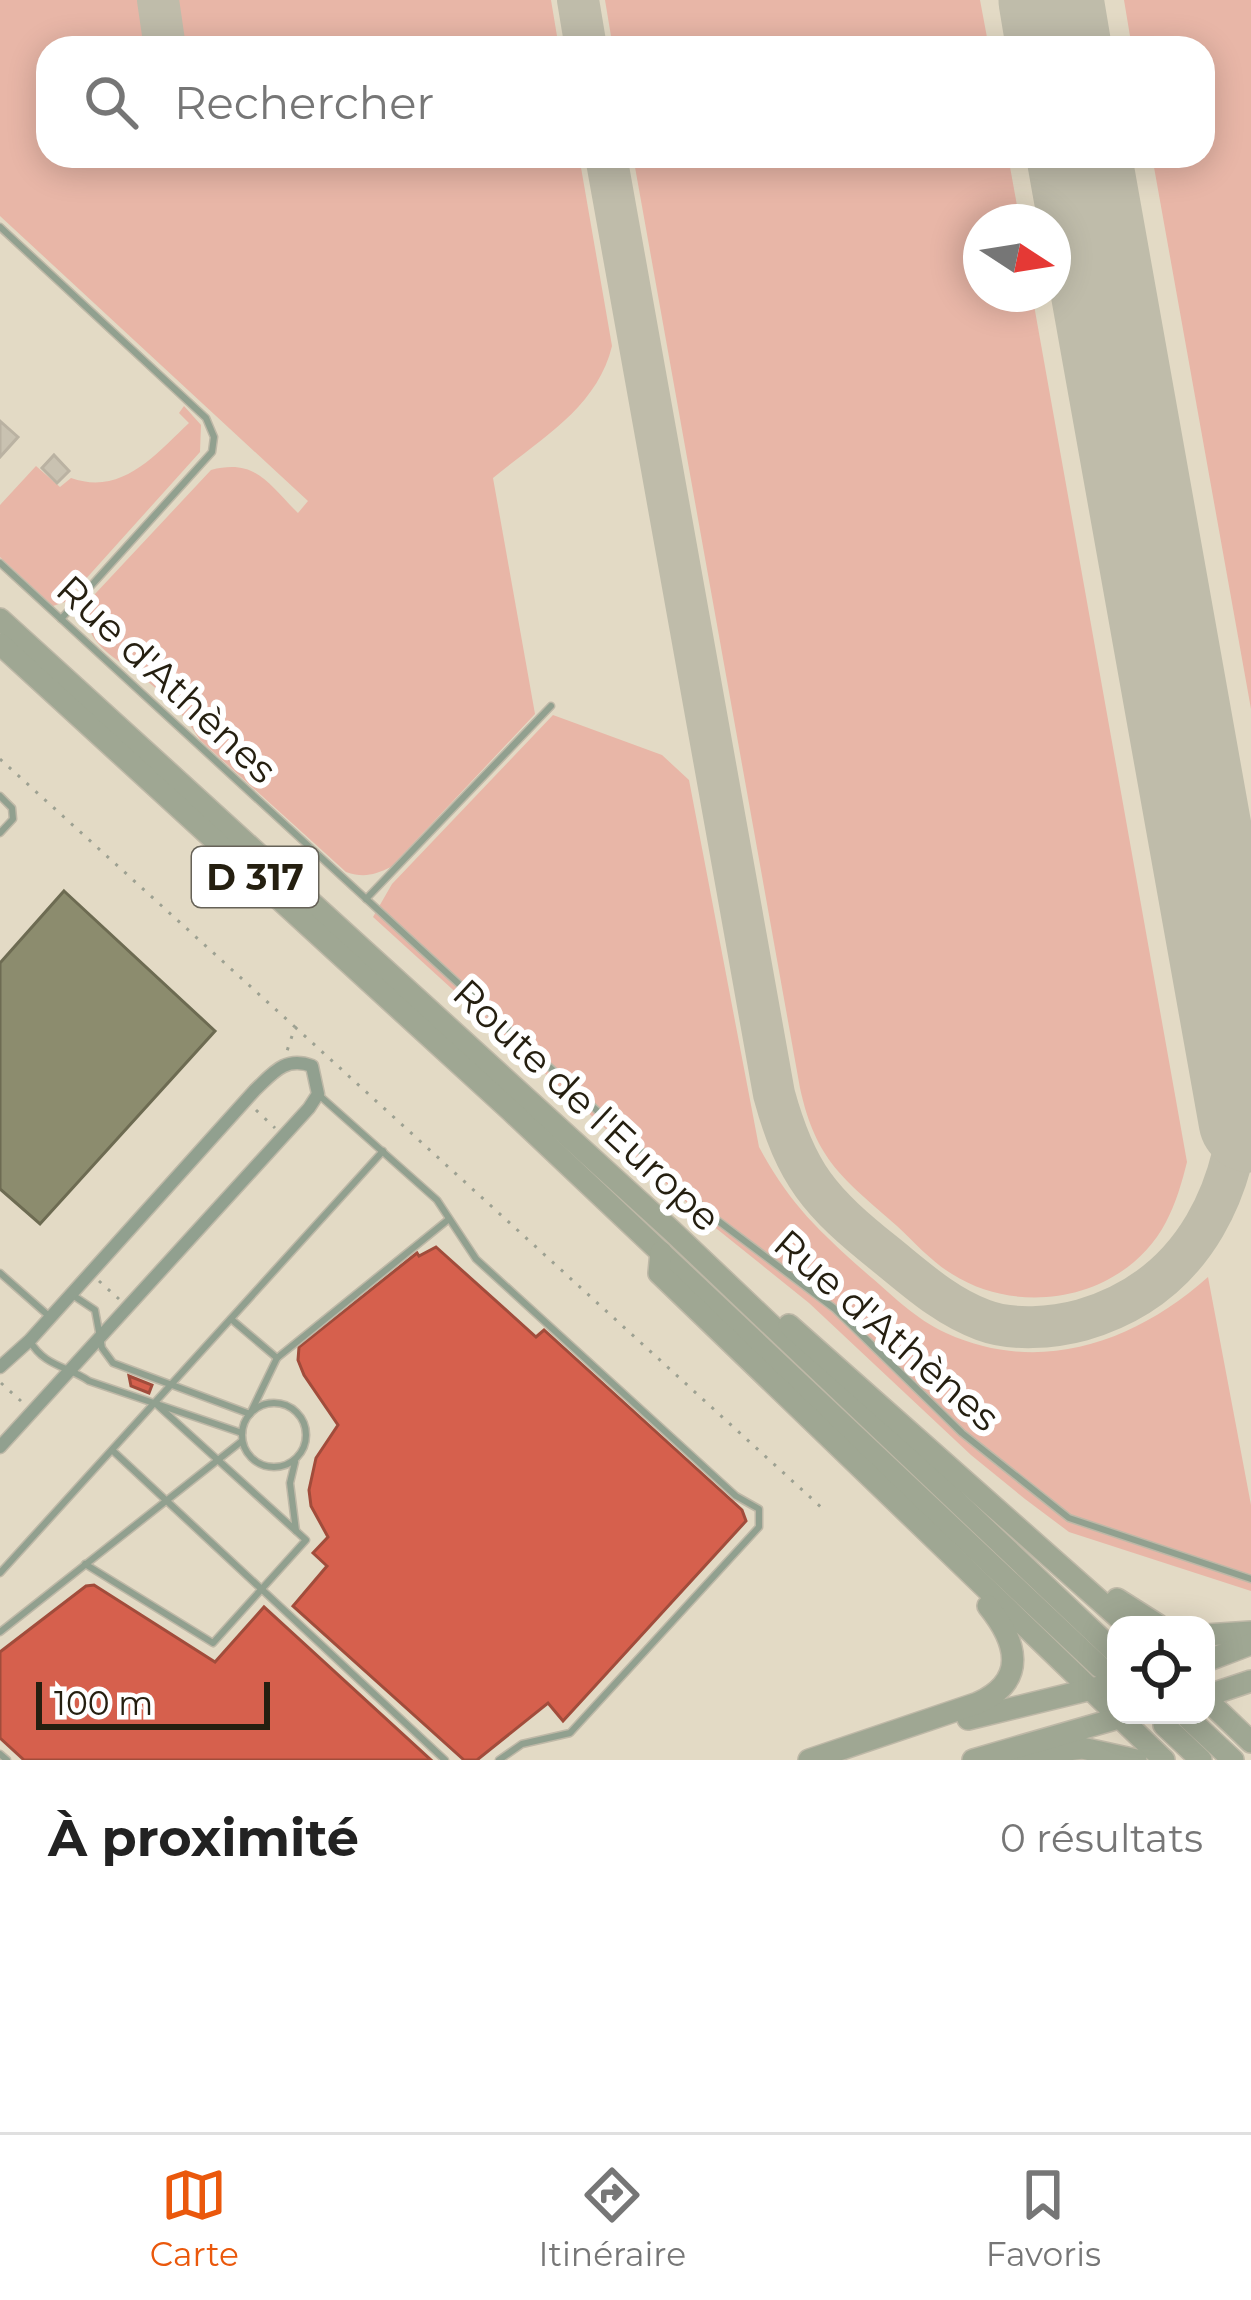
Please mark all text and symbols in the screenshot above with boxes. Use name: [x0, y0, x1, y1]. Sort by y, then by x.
search box: [36, 36, 1215, 168]
icon: search: [78, 69, 144, 135]
text: Rechercher: [174, 75, 434, 130]
north arrow: [963, 204, 1071, 312]
street label: Rue d'Athènes: [47, 565, 287, 793]
road number: D 317: [192, 847, 318, 907]
street label: Route de l'Europe: [443, 969, 731, 1241]
street label: Rue d'Athènes: [764, 1219, 1010, 1441]
map controls: [1107, 1616, 1215, 1724]
button: locate: [1107, 1616, 1215, 1724]
scale bar: [36, 1676, 270, 1729]
text: 100 m: [54, 1683, 153, 1723]
text: À proximité: [48, 1807, 359, 1869]
text: 0 résultats: [1000, 1814, 1203, 1862]
tab: Carte: [150, 2162, 239, 2274]
tab: Itinéraire: [539, 2162, 686, 2274]
tab: Favoris: [986, 2162, 1101, 2274]

